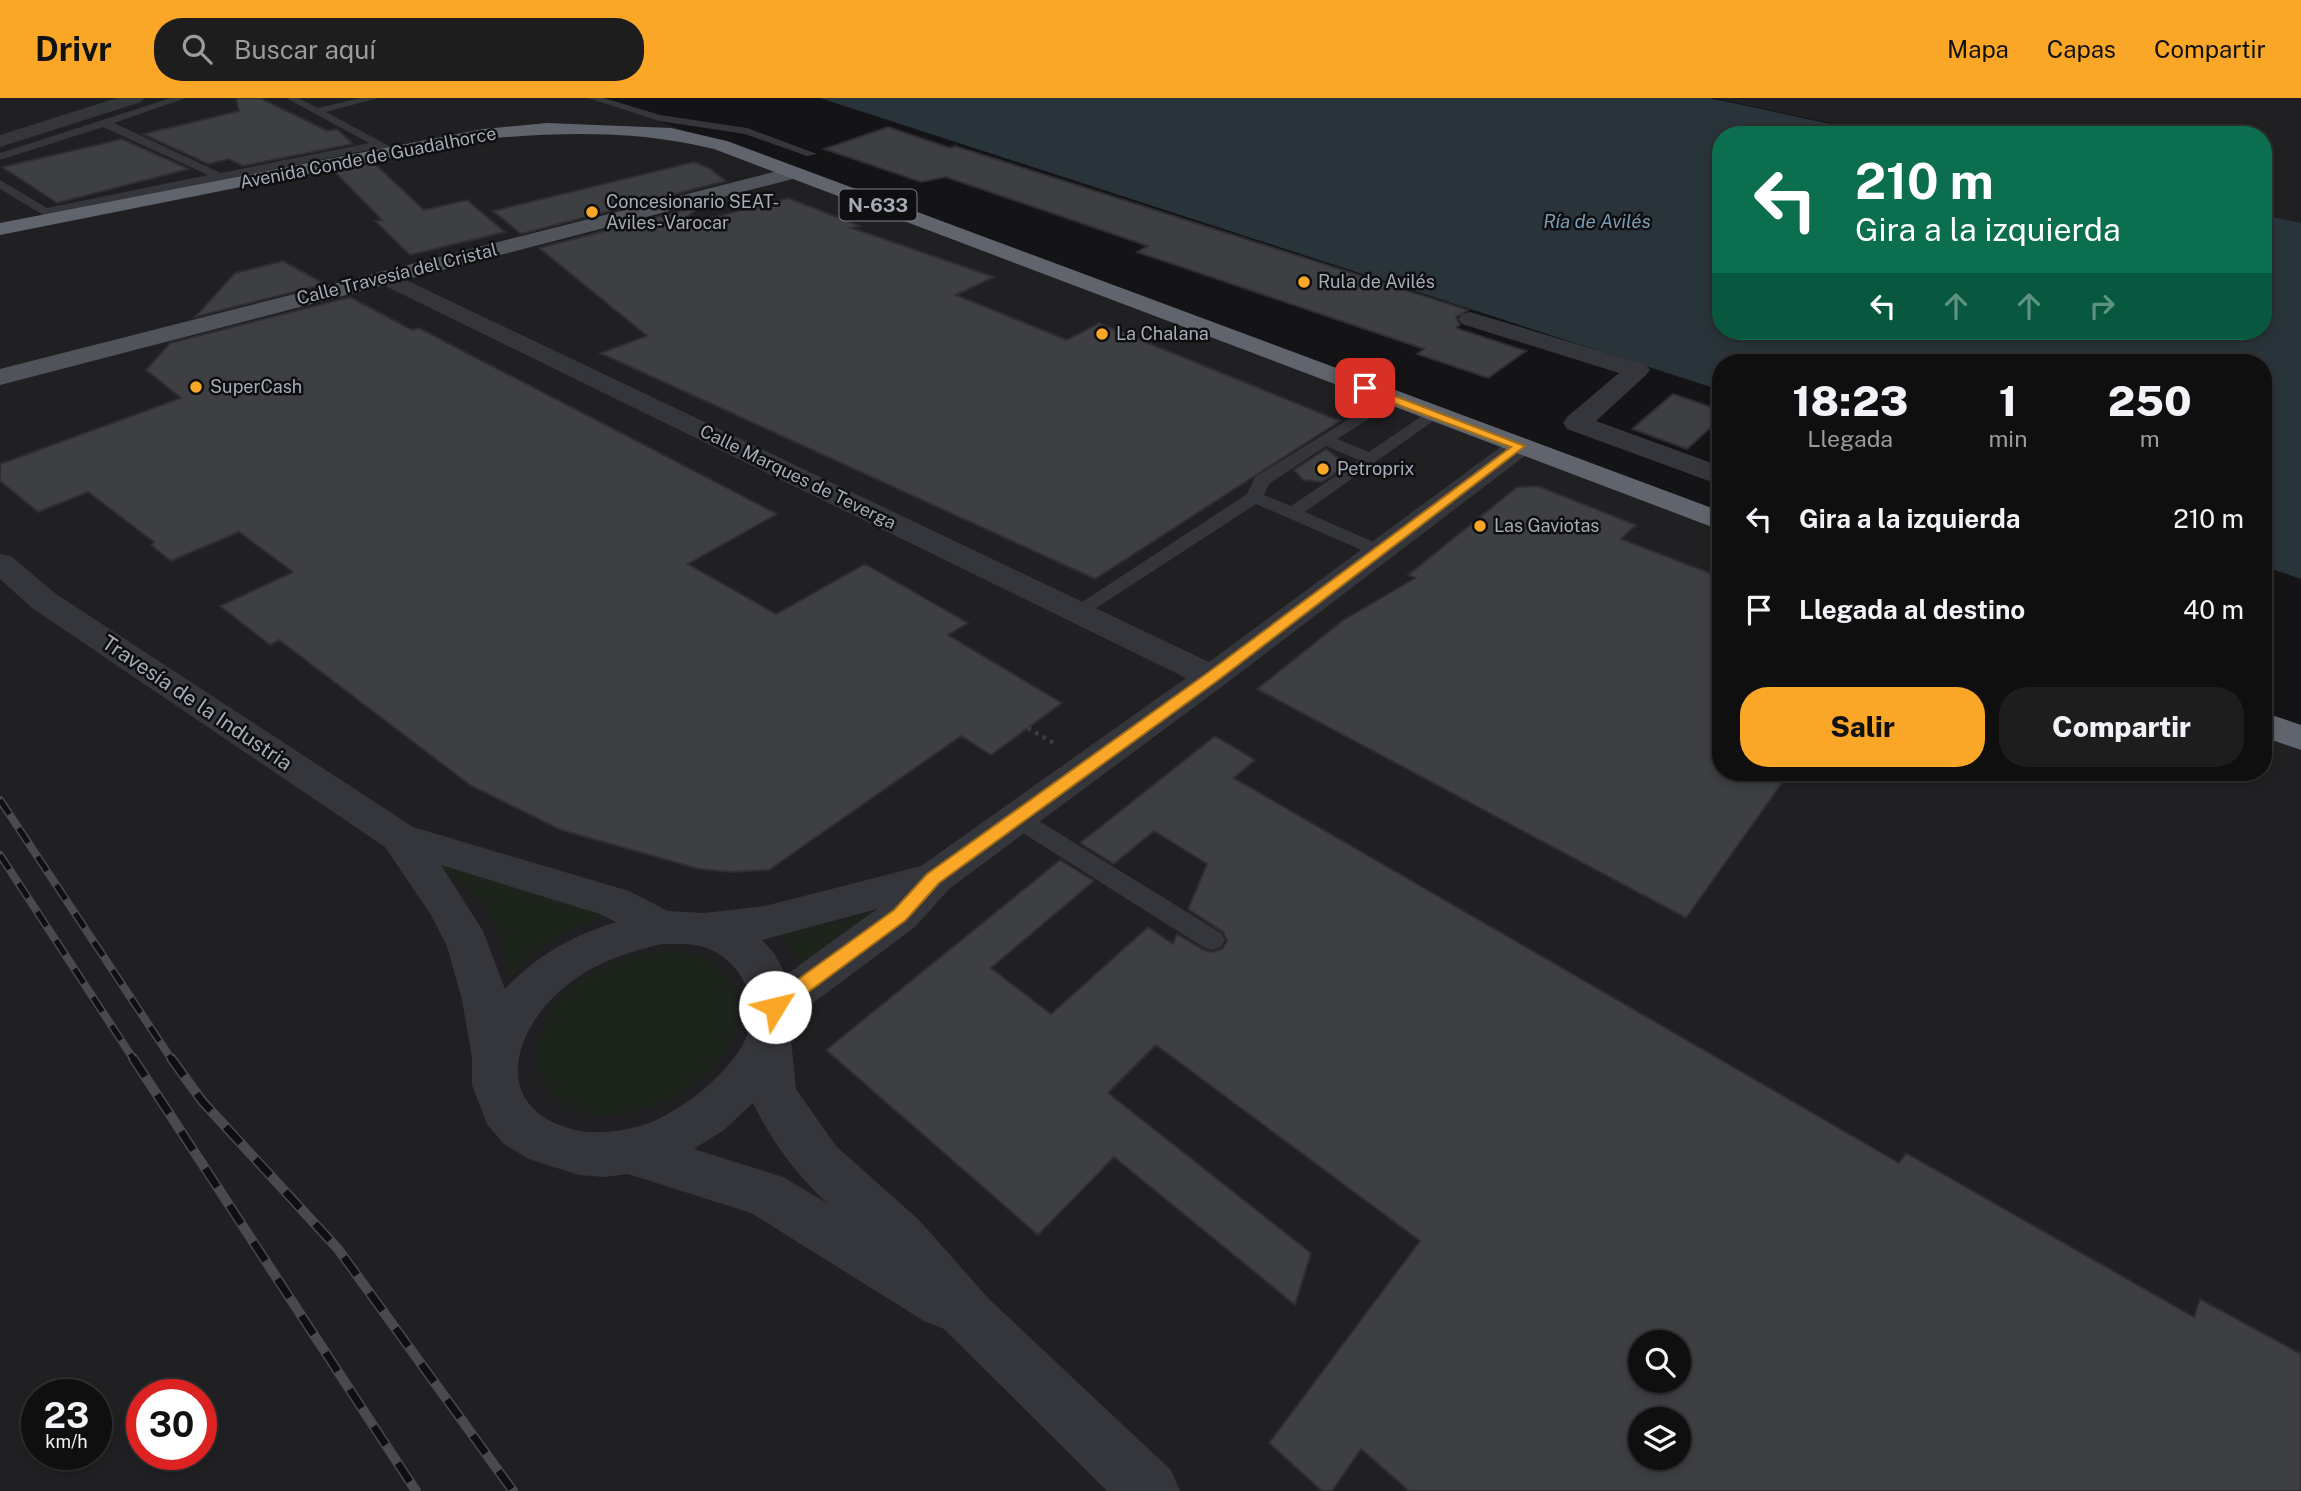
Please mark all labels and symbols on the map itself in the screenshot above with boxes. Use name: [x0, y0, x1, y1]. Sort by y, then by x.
street label: Avenida Conde de Guadalhorce: [238, 122, 498, 193]
road number: N-633: [840, 190, 917, 220]
place label: Concesionario SEAT- Aviles- Varocar: [606, 191, 779, 233]
marker: Concesionario SEAT- Aviles- Varocar: [584, 204, 600, 220]
water label: Ría de Avilés: [1543, 210, 1651, 232]
street label: Calle Travesía del Cristal: [294, 238, 499, 309]
place label: Rula de Avilés: [1318, 271, 1435, 292]
marker: Rula de Avilés: [1296, 274, 1312, 290]
place label: La Chalana: [1116, 323, 1209, 344]
marker: La Chalana: [1094, 326, 1110, 342]
pin: [1335, 358, 1395, 418]
place label: SuperCash: [210, 376, 302, 397]
marker: SuperCash: [188, 379, 204, 395]
street label: Calle Marques de Teverga: [697, 420, 900, 533]
place label: Petroprix: [1337, 458, 1415, 479]
marker: Petroprix: [1315, 461, 1331, 477]
place label: Las Gaviotas: [1494, 515, 1599, 536]
marker: Las Gaviotas: [1472, 518, 1488, 534]
street label: Travesía de la Industria: [97, 630, 297, 776]
position arrow: [738, 970, 812, 1044]
speed limit sign: 30: [126, 1379, 217, 1470]

